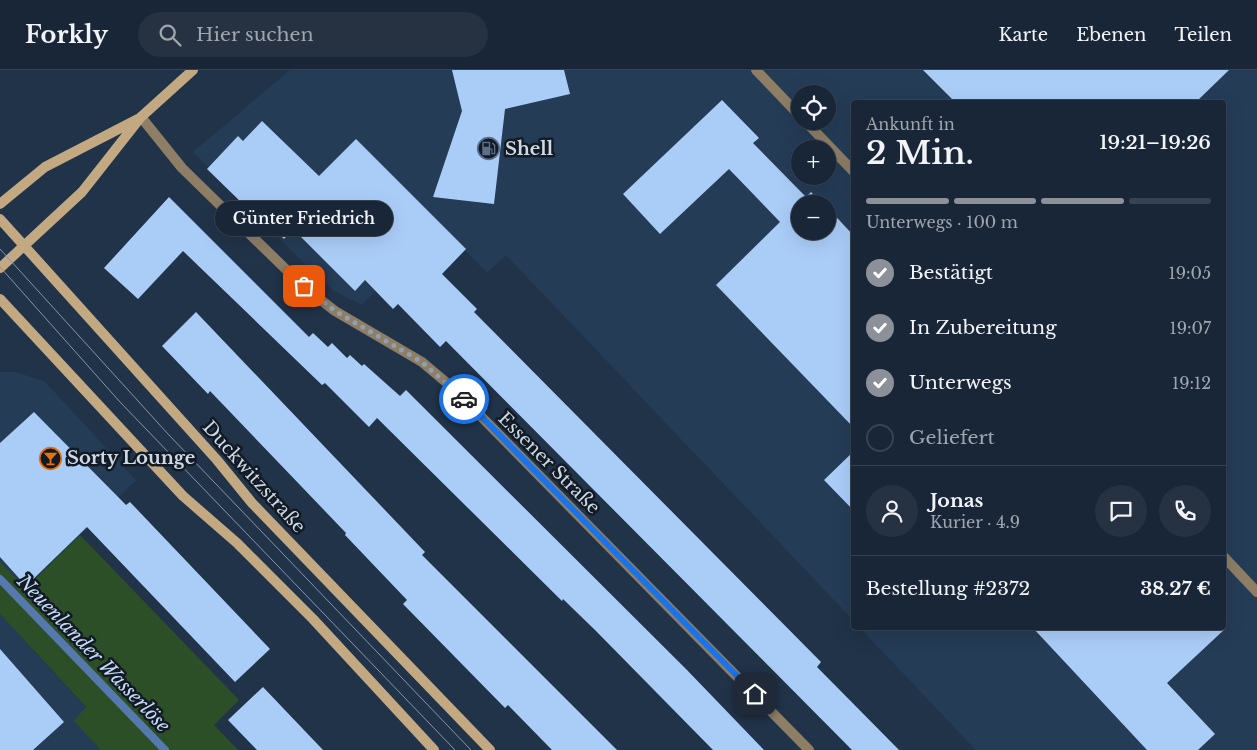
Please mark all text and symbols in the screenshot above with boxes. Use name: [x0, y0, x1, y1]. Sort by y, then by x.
search box: [138, 12, 488, 57]
text: Forkly: [25, 20, 108, 49]
icon: search: [156, 21, 184, 49]
text: Hier suchen: [196, 23, 314, 46]
text: Karte: [998, 24, 1048, 46]
text: Ebenen: [1076, 24, 1146, 46]
text: Teilen: [1174, 24, 1232, 46]
map controls: [791, 85, 836, 240]
button: locate: [791, 85, 836, 130]
text: Ankunft in: [866, 114, 955, 134]
text: 19:21–19:26: [1099, 131, 1211, 154]
text: 2 Min.: [866, 133, 974, 173]
fuel station icon: Shell: [477, 137, 501, 161]
place label: Shell: [505, 138, 554, 160]
button: +: [791, 140, 836, 185]
button: −: [791, 195, 836, 240]
callout: Günter Friedrich: [215, 201, 393, 236]
text: Günter Friedrich: [233, 208, 375, 228]
text: Unterwegs · 100 m: [866, 212, 1018, 232]
icon: check: [866, 259, 894, 287]
text: Bestätigt: [909, 261, 993, 284]
text: 19:05: [1169, 263, 1211, 283]
pin: [283, 265, 325, 307]
icon: bag: [290, 272, 318, 300]
icon: check: [866, 314, 894, 342]
text: In Zubereitung: [909, 316, 1057, 339]
text: 19:07: [1170, 318, 1211, 338]
icon: check: [866, 369, 894, 397]
text: Unterwegs: [909, 371, 1012, 394]
text: 19:12: [1172, 373, 1211, 393]
courier: [439, 374, 489, 424]
icon: car: [450, 385, 478, 413]
street label: Essener Straße: [493, 407, 605, 519]
street label: Duckwitzstraße: [198, 416, 310, 538]
text: Geliefert: [909, 426, 995, 449]
bar icon: Sorty Lounge: [39, 446, 63, 470]
place label: Sorty Lounge: [67, 447, 195, 469]
button: person: [866, 485, 918, 537]
button: chat: [1095, 485, 1147, 537]
button: phone: [1159, 485, 1211, 537]
text: Jonas: [930, 489, 983, 512]
text: Kurier · 4.9: [930, 512, 1020, 532]
water label: Neuenlander Wasserlöse: [12, 569, 175, 737]
text: Bestellung #2372: [866, 577, 1030, 600]
text: 38.27 €: [1140, 577, 1211, 600]
pin: [734, 673, 776, 715]
icon: home: [741, 680, 769, 708]

